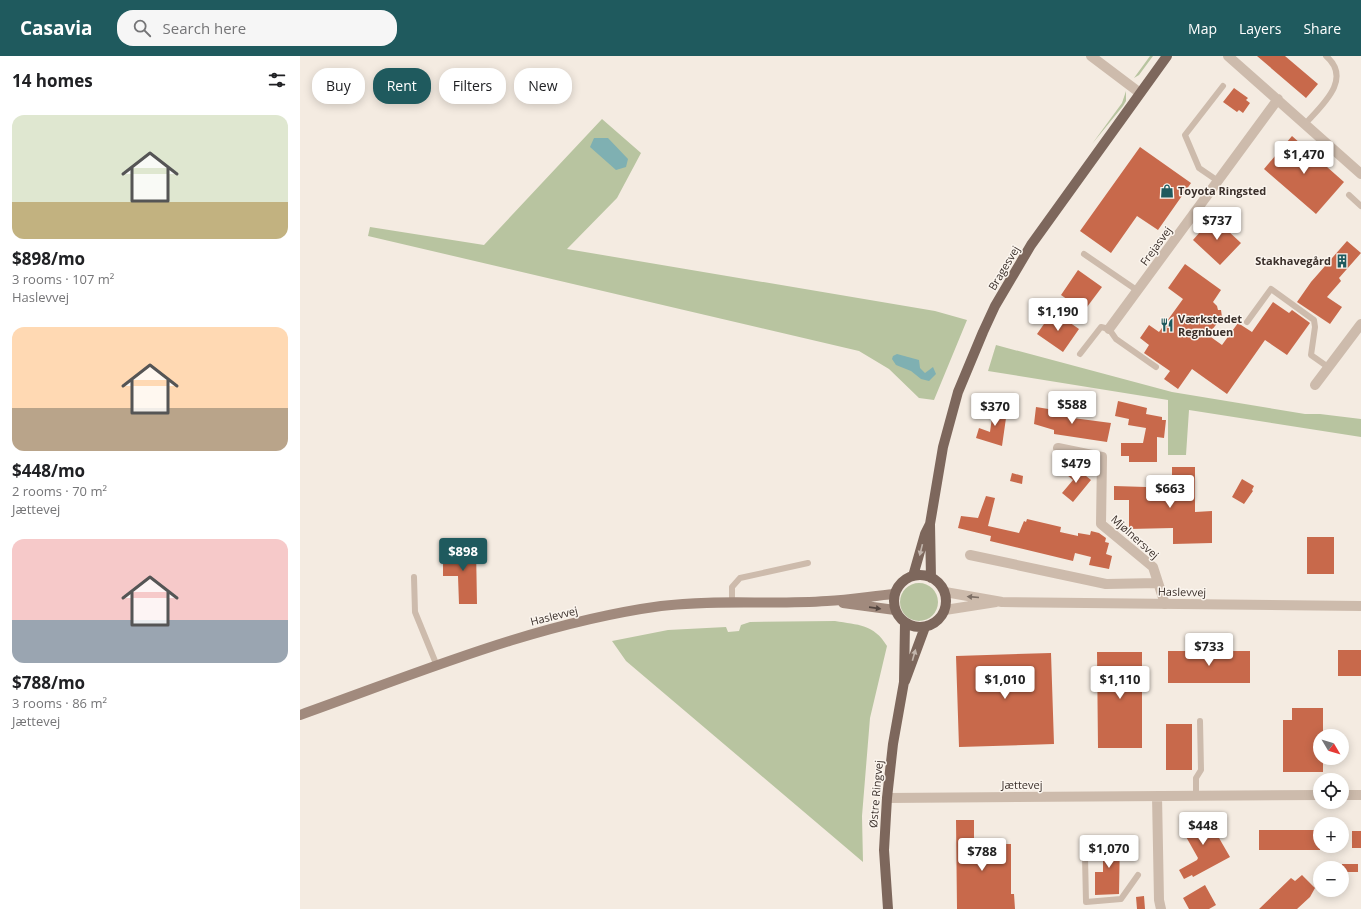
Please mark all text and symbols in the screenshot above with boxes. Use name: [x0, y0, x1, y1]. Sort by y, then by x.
search box: [117, 10, 397, 46]
text: Casavia: [20, 15, 93, 41]
icon: search: [131, 17, 153, 39]
text: Search here: [163, 18, 246, 38]
text: Map: [1188, 19, 1217, 38]
text: Layers: [1239, 19, 1281, 38]
text: Share: [1303, 19, 1341, 38]
chip: Buy: [312, 68, 365, 104]
chip: Rent: [373, 68, 431, 104]
chip: Filters: [439, 68, 506, 104]
chip: New: [514, 68, 572, 104]
text: 14 homes: [12, 69, 93, 92]
icon: filters: [266, 69, 288, 91]
icon: home: [114, 141, 186, 213]
pin: $1,470: [1271, 141, 1337, 175]
text: $1,470: [1284, 145, 1324, 163]
shop icon: Toyota Ringsted: [1159, 183, 1175, 199]
place label: Toyota Ringsted: [1178, 183, 1266, 198]
pin: $737: [1193, 207, 1241, 241]
text: $737: [1202, 211, 1232, 229]
street label: Frejasvej: [1136, 223, 1175, 268]
street label: Bragesvej: [984, 243, 1023, 293]
text: $898/mo: [12, 247, 85, 270]
place label: Stakhavegård: [1255, 253, 1331, 268]
building icon: Stakhavegård: [1334, 253, 1350, 269]
text: 3 rooms · 107 m²: [12, 270, 114, 288]
text: Haslevvej: [12, 288, 69, 306]
pin: $1,190: [1025, 298, 1091, 332]
text: $1,190: [1038, 302, 1078, 320]
place label: Værkstedet Regnbuen: [1178, 311, 1242, 339]
restaurant icon: Værkstedet Regnbuen: [1159, 317, 1175, 333]
icon: home: [114, 353, 186, 425]
pin: $588: [1048, 391, 1096, 425]
pin: $370: [971, 393, 1019, 427]
text: $588: [1057, 395, 1087, 413]
text: $370: [980, 397, 1010, 415]
pin: $479: [1052, 450, 1100, 484]
text: $479: [1061, 454, 1091, 472]
text: $448/mo: [12, 459, 85, 482]
pin: $663: [1146, 475, 1194, 509]
text: $663: [1155, 479, 1185, 497]
text: 2 rooms · 70 m²: [12, 482, 107, 500]
text: Jættevej: [12, 500, 60, 518]
street label: Mjølnersvej: [1108, 511, 1162, 562]
pin: $898: [439, 538, 487, 572]
text: $898: [448, 542, 478, 560]
one-way arrow: [918, 544, 924, 556]
icon: home: [114, 565, 186, 637]
street label: Haslevvej: [1158, 584, 1206, 599]
one-way arrow: [967, 594, 979, 601]
street label: Haslevvej: [529, 602, 579, 629]
one-way arrow: [869, 605, 881, 611]
pin: $733: [1185, 633, 1233, 667]
text: $733: [1194, 637, 1224, 655]
one-way arrow: [911, 648, 917, 660]
pin: $1,010: [972, 666, 1038, 700]
pin: $1,110: [1087, 666, 1153, 700]
text: $1,010: [985, 670, 1025, 688]
text: $1,110: [1100, 670, 1140, 688]
text: $788/mo: [12, 671, 85, 694]
text: 3 rooms · 86 m²: [12, 694, 107, 712]
text: Jættevej: [12, 712, 60, 730]
north arrow: [1313, 729, 1349, 765]
map controls: [1313, 729, 1349, 897]
street label: Østre Ringvej: [865, 759, 886, 828]
button: locate: [1313, 773, 1349, 809]
street label: Jættevej: [1001, 777, 1042, 792]
pin: $448: [1179, 812, 1227, 846]
text: $448: [1188, 816, 1218, 834]
button: +: [1313, 817, 1349, 853]
pin: $1,070: [1076, 835, 1142, 869]
pin: $788: [958, 838, 1006, 872]
text: $1,070: [1089, 839, 1129, 857]
text: $788: [967, 842, 997, 860]
button: −: [1313, 861, 1349, 897]

